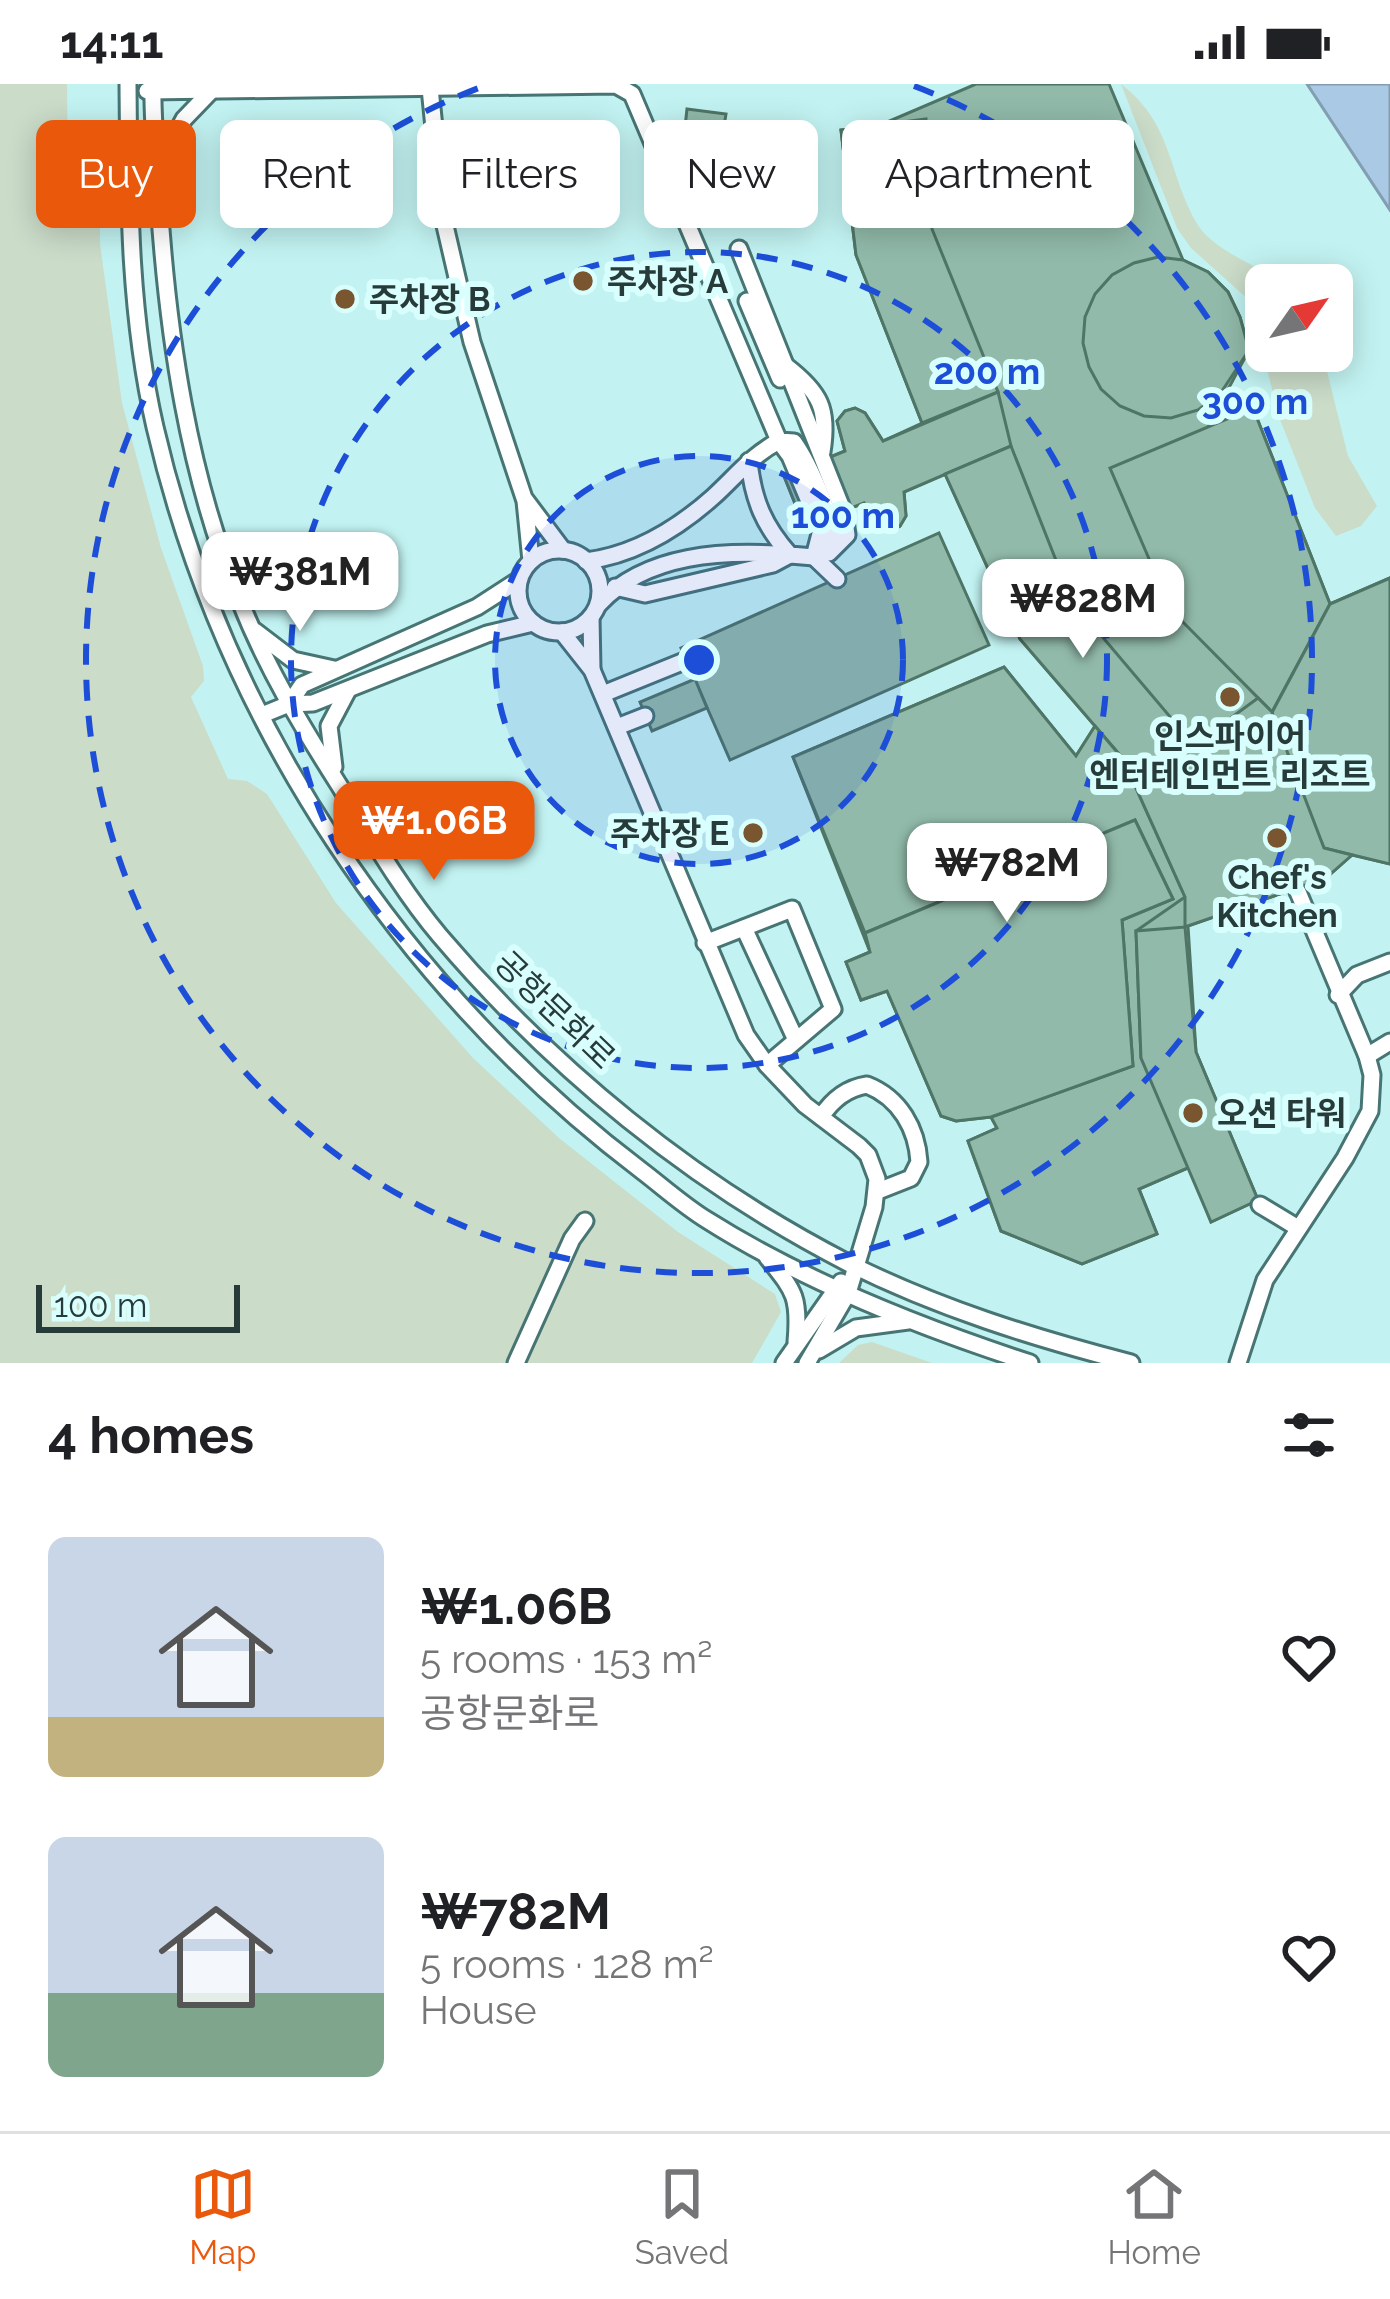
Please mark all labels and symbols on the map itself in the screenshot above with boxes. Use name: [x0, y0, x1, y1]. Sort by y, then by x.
place label: 주차장 A: [607, 262, 729, 301]
north arrow: [1245, 264, 1353, 372]
marker: 주차장 A: [570, 268, 596, 294]
place label: 주차장 B: [369, 280, 490, 319]
marker: 주차장 B: [332, 286, 358, 312]
text: 200 m: [934, 350, 1040, 392]
text: 300 m: [1202, 380, 1308, 422]
text: 100 m: [791, 494, 895, 536]
pin: ₩381M: [216, 532, 384, 634]
pin: ₩828M: [999, 559, 1167, 661]
centre of rings: [678, 639, 720, 681]
marker: 인스파이어 엔터테인먼트 리조트: [1217, 684, 1243, 710]
place label: 인스파이어 엔터테인먼트 리조트: [1089, 717, 1371, 794]
pin: ₩1.06B: [336, 781, 532, 883]
place label: 주차장 E: [610, 814, 729, 853]
marker: 주차장 E: [740, 820, 766, 846]
pin: ₩782M: [923, 823, 1091, 925]
marker: Chef's Kitchen: [1264, 825, 1290, 851]
place label: Chef's Kitchen: [1216, 858, 1338, 935]
street label: 공항문화로: [487, 943, 623, 1077]
place label: 오션 타워: [1217, 1094, 1346, 1133]
marker: 오션 타워: [1180, 1100, 1206, 1126]
scale bar: [36, 1279, 240, 1332]

